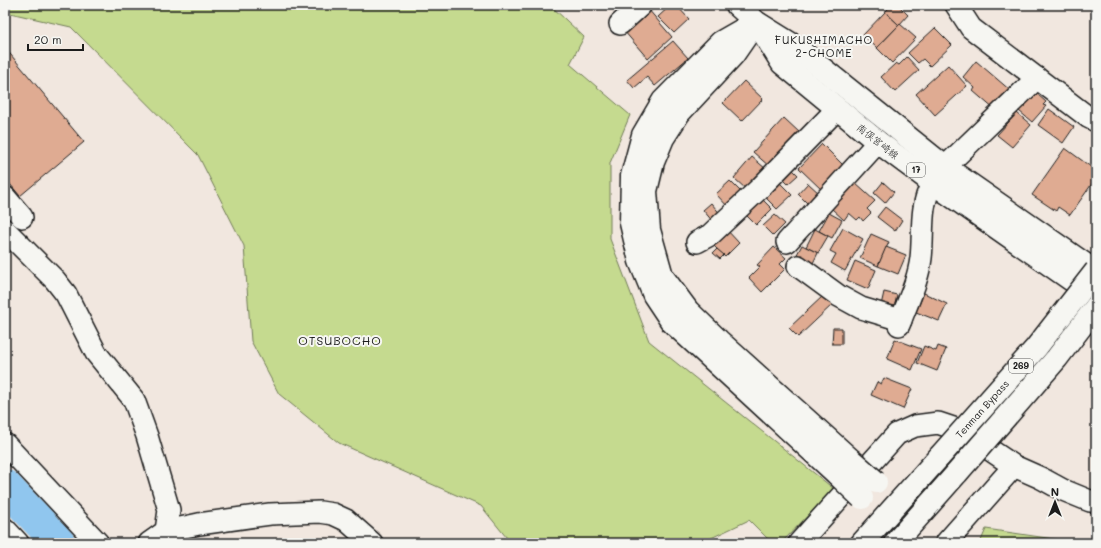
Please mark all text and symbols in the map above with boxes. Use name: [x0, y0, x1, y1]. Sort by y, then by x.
scale bar: [28, 26, 83, 52]
text: 20 m: [34, 31, 62, 47]
district label: FUKUSHIMACHO 2-CHOME: [775, 32, 873, 60]
street label: 南俣宮崎線: [854, 120, 902, 162]
road number: 17: [907, 163, 925, 177]
district label: OTSUBOCHO: [298, 332, 382, 348]
road number: 269: [1009, 359, 1033, 373]
street label: Tenman Bypass: [952, 377, 1012, 441]
north arrow: [1035, 482, 1075, 522]
text: N: [1051, 484, 1059, 499]

